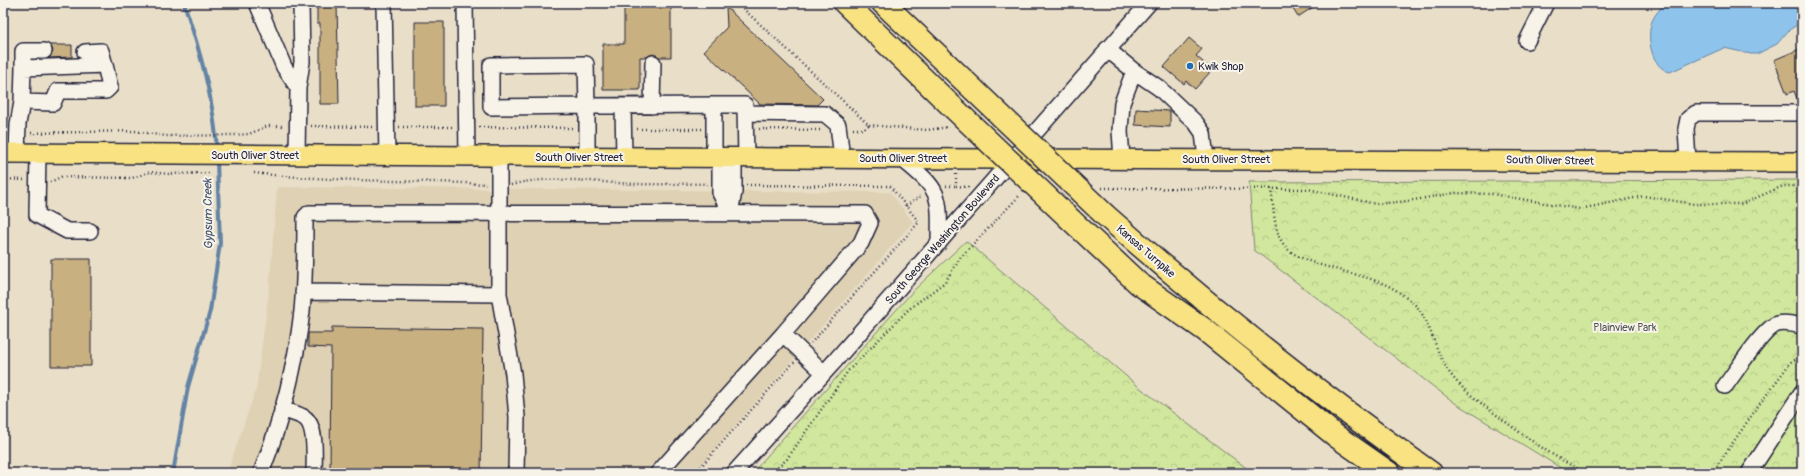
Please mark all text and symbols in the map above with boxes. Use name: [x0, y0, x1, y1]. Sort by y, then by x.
place label: Kwik Shop: [1198, 60, 1244, 73]
marker: Kwik Shop: [1185, 61, 1195, 71]
street label: South Oliver Street: [211, 149, 300, 162]
street label: South Oliver Street: [535, 151, 624, 164]
street label: South Oliver Street: [859, 152, 948, 165]
street label: South Oliver Street: [1182, 153, 1271, 166]
street label: South Oliver Street: [1506, 153, 1595, 168]
street label: South George Washington Boulevard: [882, 172, 1002, 307]
water label: Gypsum Creek: [200, 177, 217, 250]
street label: Kansas Turnpike: [1114, 222, 1178, 281]
park label: Plainview Park: [1593, 321, 1657, 334]

